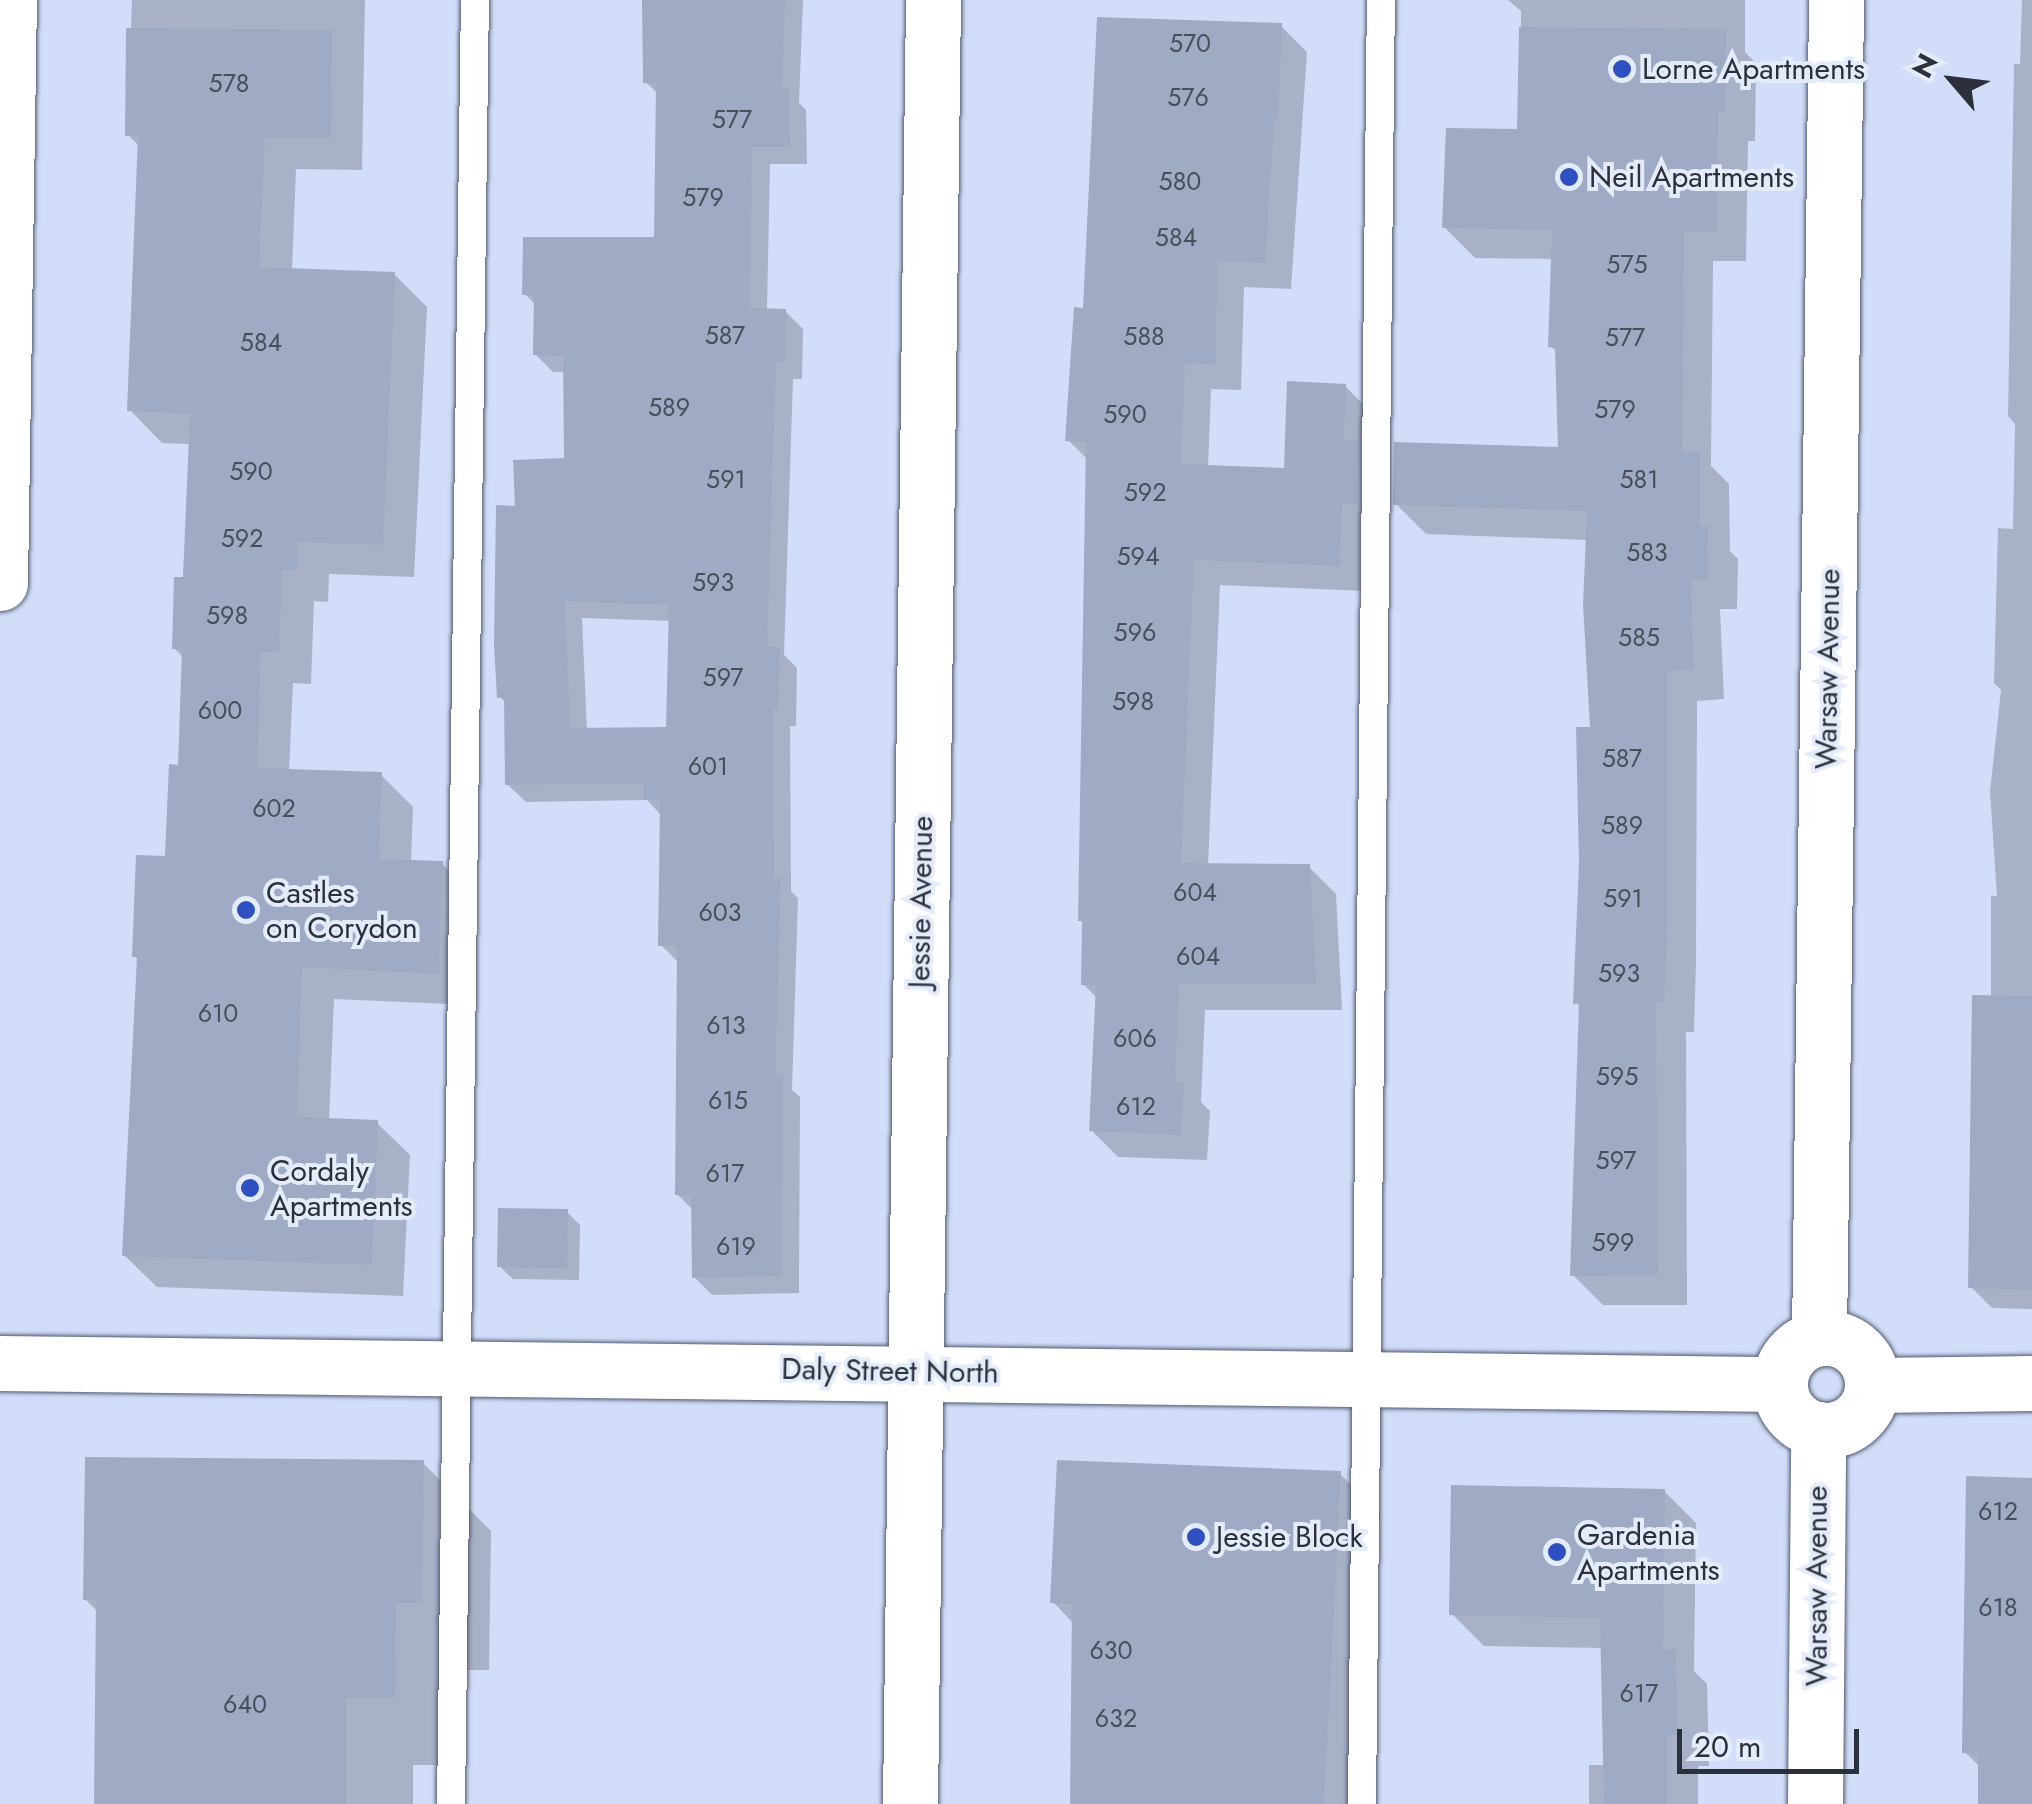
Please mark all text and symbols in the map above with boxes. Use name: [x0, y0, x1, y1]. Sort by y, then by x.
house number: 570: [1169, 28, 1211, 58]
north arrow: [1902, 30, 2002, 130]
text: N: [1902, 46, 1948, 85]
place label: Lorne Apartments: [1642, 51, 1865, 87]
marker: Lorne Apartments: [1611, 58, 1633, 80]
house number: 578: [209, 68, 249, 98]
house number: 576: [1167, 82, 1209, 112]
house number: 577: [712, 104, 752, 134]
place label: Neil Apartments: [1589, 159, 1794, 195]
house number: 580: [1159, 166, 1201, 196]
marker: Neil Apartments: [1558, 166, 1580, 188]
house number: 579: [682, 182, 724, 212]
house number: 584: [1155, 222, 1197, 252]
house number: 575: [1606, 249, 1648, 279]
house number: 587: [705, 320, 745, 350]
house number: 588: [1123, 321, 1165, 351]
house number: 577: [1605, 322, 1645, 352]
house number: 584: [240, 327, 282, 357]
house number: 589: [648, 392, 690, 422]
house number: 579: [1594, 394, 1636, 424]
house number: 590: [1103, 399, 1147, 429]
house number: 590: [229, 456, 273, 486]
house number: 591: [706, 464, 746, 494]
house number: 581: [1620, 464, 1658, 494]
house number: 592: [1124, 477, 1166, 507]
house number: 592: [221, 523, 263, 553]
house number: 583: [1626, 537, 1668, 567]
house number: 594: [1116, 541, 1160, 571]
house number: 593: [692, 567, 734, 597]
street label: Warsaw Avenue: [1808, 568, 1848, 770]
house number: 598: [206, 600, 248, 630]
house number: 596: [1114, 617, 1156, 647]
house number: 585: [1618, 622, 1660, 652]
house number: 597: [703, 662, 743, 692]
house number: 598: [1112, 686, 1154, 716]
house number: 600: [198, 695, 242, 725]
house number: 587: [1602, 743, 1642, 773]
house number: 601: [688, 751, 728, 781]
house number: 602: [252, 793, 296, 823]
house number: 589: [1601, 810, 1643, 840]
street label: Jessie Avenue: [901, 815, 941, 989]
place label: Castles on Corydon: [266, 875, 418, 946]
house number: 604: [1173, 877, 1217, 907]
house number: 591: [1603, 883, 1643, 913]
house number: 603: [698, 897, 742, 927]
marker: Castles on Corydon: [235, 899, 257, 921]
house number: 604: [1176, 941, 1220, 971]
house number: 593: [1598, 958, 1640, 988]
house number: 610: [198, 998, 238, 1028]
house number: 613: [706, 1010, 746, 1040]
house number: 606: [1113, 1023, 1157, 1053]
house number: 595: [1596, 1061, 1638, 1091]
house number: 615: [708, 1085, 748, 1115]
house number: 612: [1116, 1091, 1156, 1121]
house number: 597: [1596, 1145, 1636, 1175]
place label: Cordaly Apartments: [270, 1153, 413, 1224]
house number: 617: [706, 1158, 744, 1188]
marker: Cordaly Apartments: [239, 1177, 261, 1199]
house number: 599: [1592, 1227, 1634, 1257]
house number: 619: [716, 1231, 756, 1261]
street label: Daly Street North: [781, 1351, 999, 1391]
street label: Warsaw Avenue: [1799, 1486, 1835, 1686]
house number: 612: [1978, 1496, 2018, 1526]
place label: Gardenia Apartments: [1577, 1517, 1720, 1588]
place label: Jessie Block: [1216, 1519, 1363, 1555]
marker: Jessie Block: [1185, 1526, 1207, 1548]
marker: Gardenia Apartments: [1546, 1541, 1568, 1563]
house number: 618: [1978, 1592, 2018, 1622]
house number: 630: [1089, 1635, 1133, 1665]
house number: 617: [1620, 1678, 1658, 1708]
house number: 640: [223, 1689, 267, 1719]
house number: 632: [1095, 1703, 1137, 1733]
scale bar: [1682, 1709, 1864, 1771]
text: 20 m: [1694, 1725, 1761, 1768]

